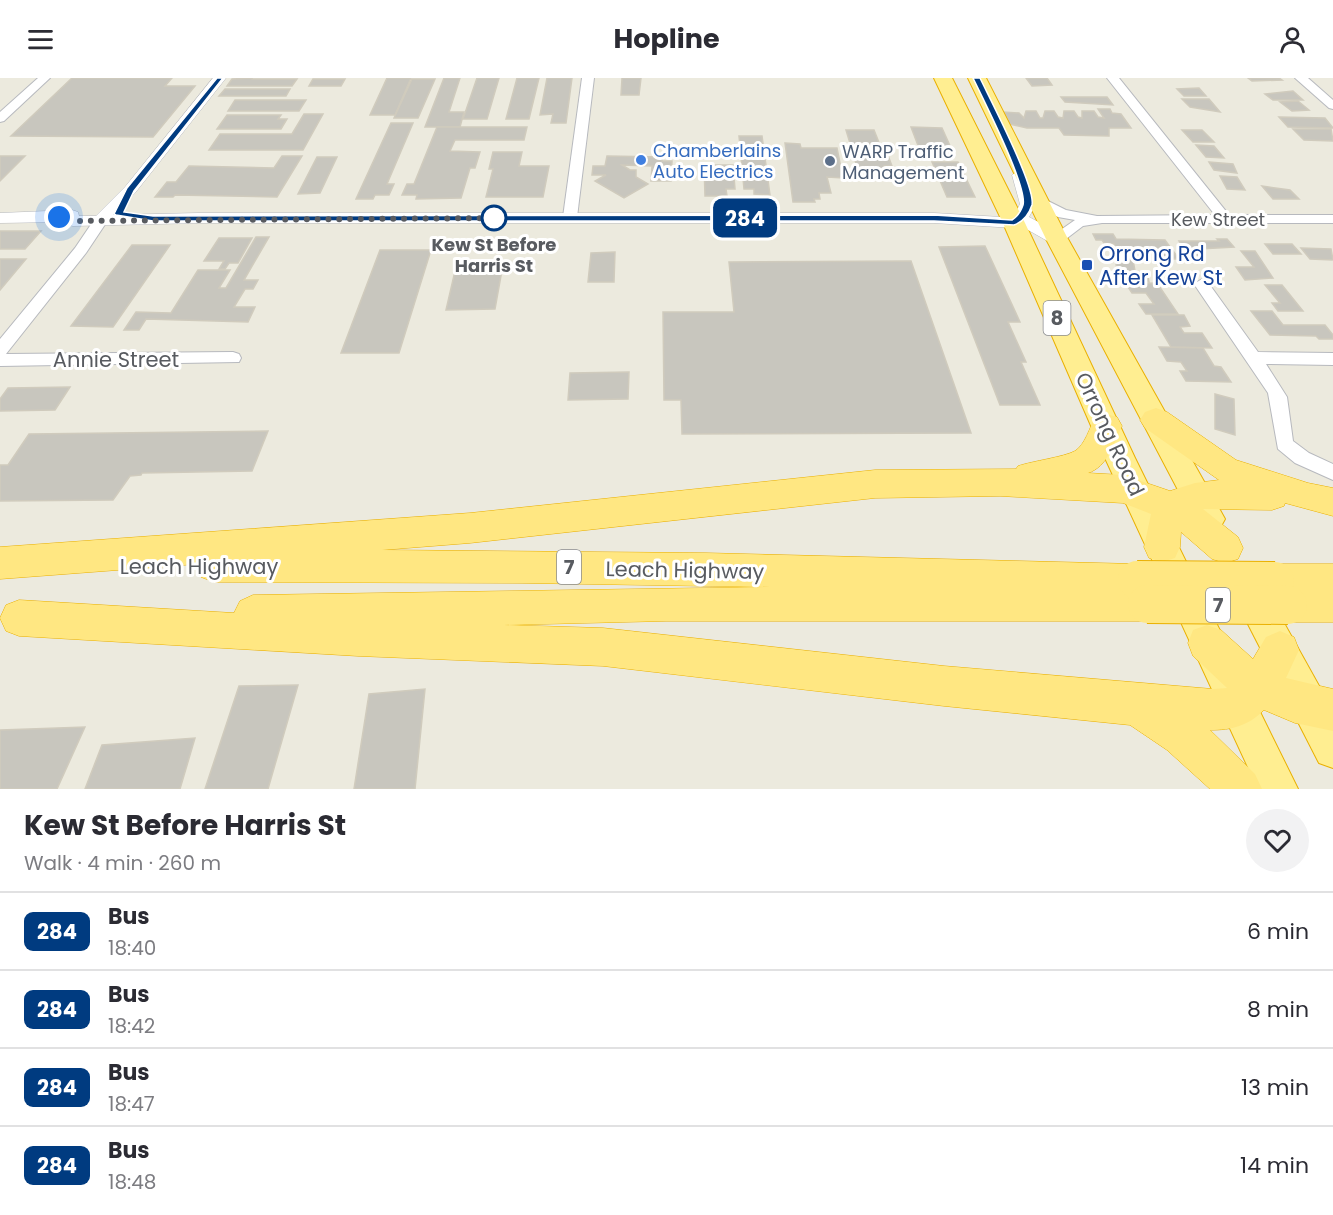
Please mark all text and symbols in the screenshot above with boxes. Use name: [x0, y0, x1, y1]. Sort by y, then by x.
text: Hopline: [613, 20, 720, 57]
icon: menu: [24, 23, 57, 56]
icon: person: [1276, 23, 1309, 56]
place label: Chamberlains Auto Electrics: [653, 138, 781, 184]
place label: WARP Traffic Management: [842, 139, 964, 185]
marker: Chamberlains Auto Electrics: [634, 153, 648, 167]
marker: WARP Traffic Management: [823, 154, 837, 168]
line badge: 284: [710, 198, 780, 238]
your location: [44, 202, 74, 232]
text: 284: [725, 204, 765, 233]
marker: Kew St Before Harris St: [481, 205, 507, 231]
street label: Kew Street: [1171, 207, 1265, 232]
place label: Kew St Before Harris St: [432, 232, 556, 278]
place label: Orrong Rd After Kew St: [1099, 239, 1223, 292]
marker: Orrong Rd After Kew St: [1080, 258, 1094, 272]
road number: 8: [1044, 301, 1070, 335]
street label: Annie Street: [53, 345, 179, 374]
street label: Orrong Road: [1069, 367, 1151, 501]
road number: 7: [557, 550, 581, 584]
street label: Leach Highway: [120, 552, 279, 581]
street label: Leach Highway: [605, 554, 765, 586]
road number: 7: [1206, 588, 1230, 622]
text: Kew St Before Harris St: [24, 806, 346, 845]
button: heart: [1246, 809, 1309, 872]
text: Walk · 4 min · 260 m: [24, 849, 221, 877]
text: Bus: [108, 901, 150, 932]
text: 6 min: [1247, 916, 1309, 947]
text: 284: [37, 917, 77, 946]
text: 18:40: [108, 934, 156, 962]
text: Bus: [108, 979, 150, 1010]
text: 8 min: [1247, 994, 1309, 1025]
text: 284: [37, 995, 77, 1024]
text: 18:42: [108, 1012, 155, 1040]
text: Bus: [108, 1057, 150, 1088]
text: 13 min: [1241, 1072, 1309, 1103]
text: 284: [37, 1073, 77, 1102]
text: 18:47: [108, 1090, 155, 1118]
text: Bus: [108, 1135, 150, 1166]
text: 14 min: [1240, 1150, 1309, 1181]
text: 284: [37, 1151, 77, 1180]
text: 18:48: [108, 1168, 156, 1196]

